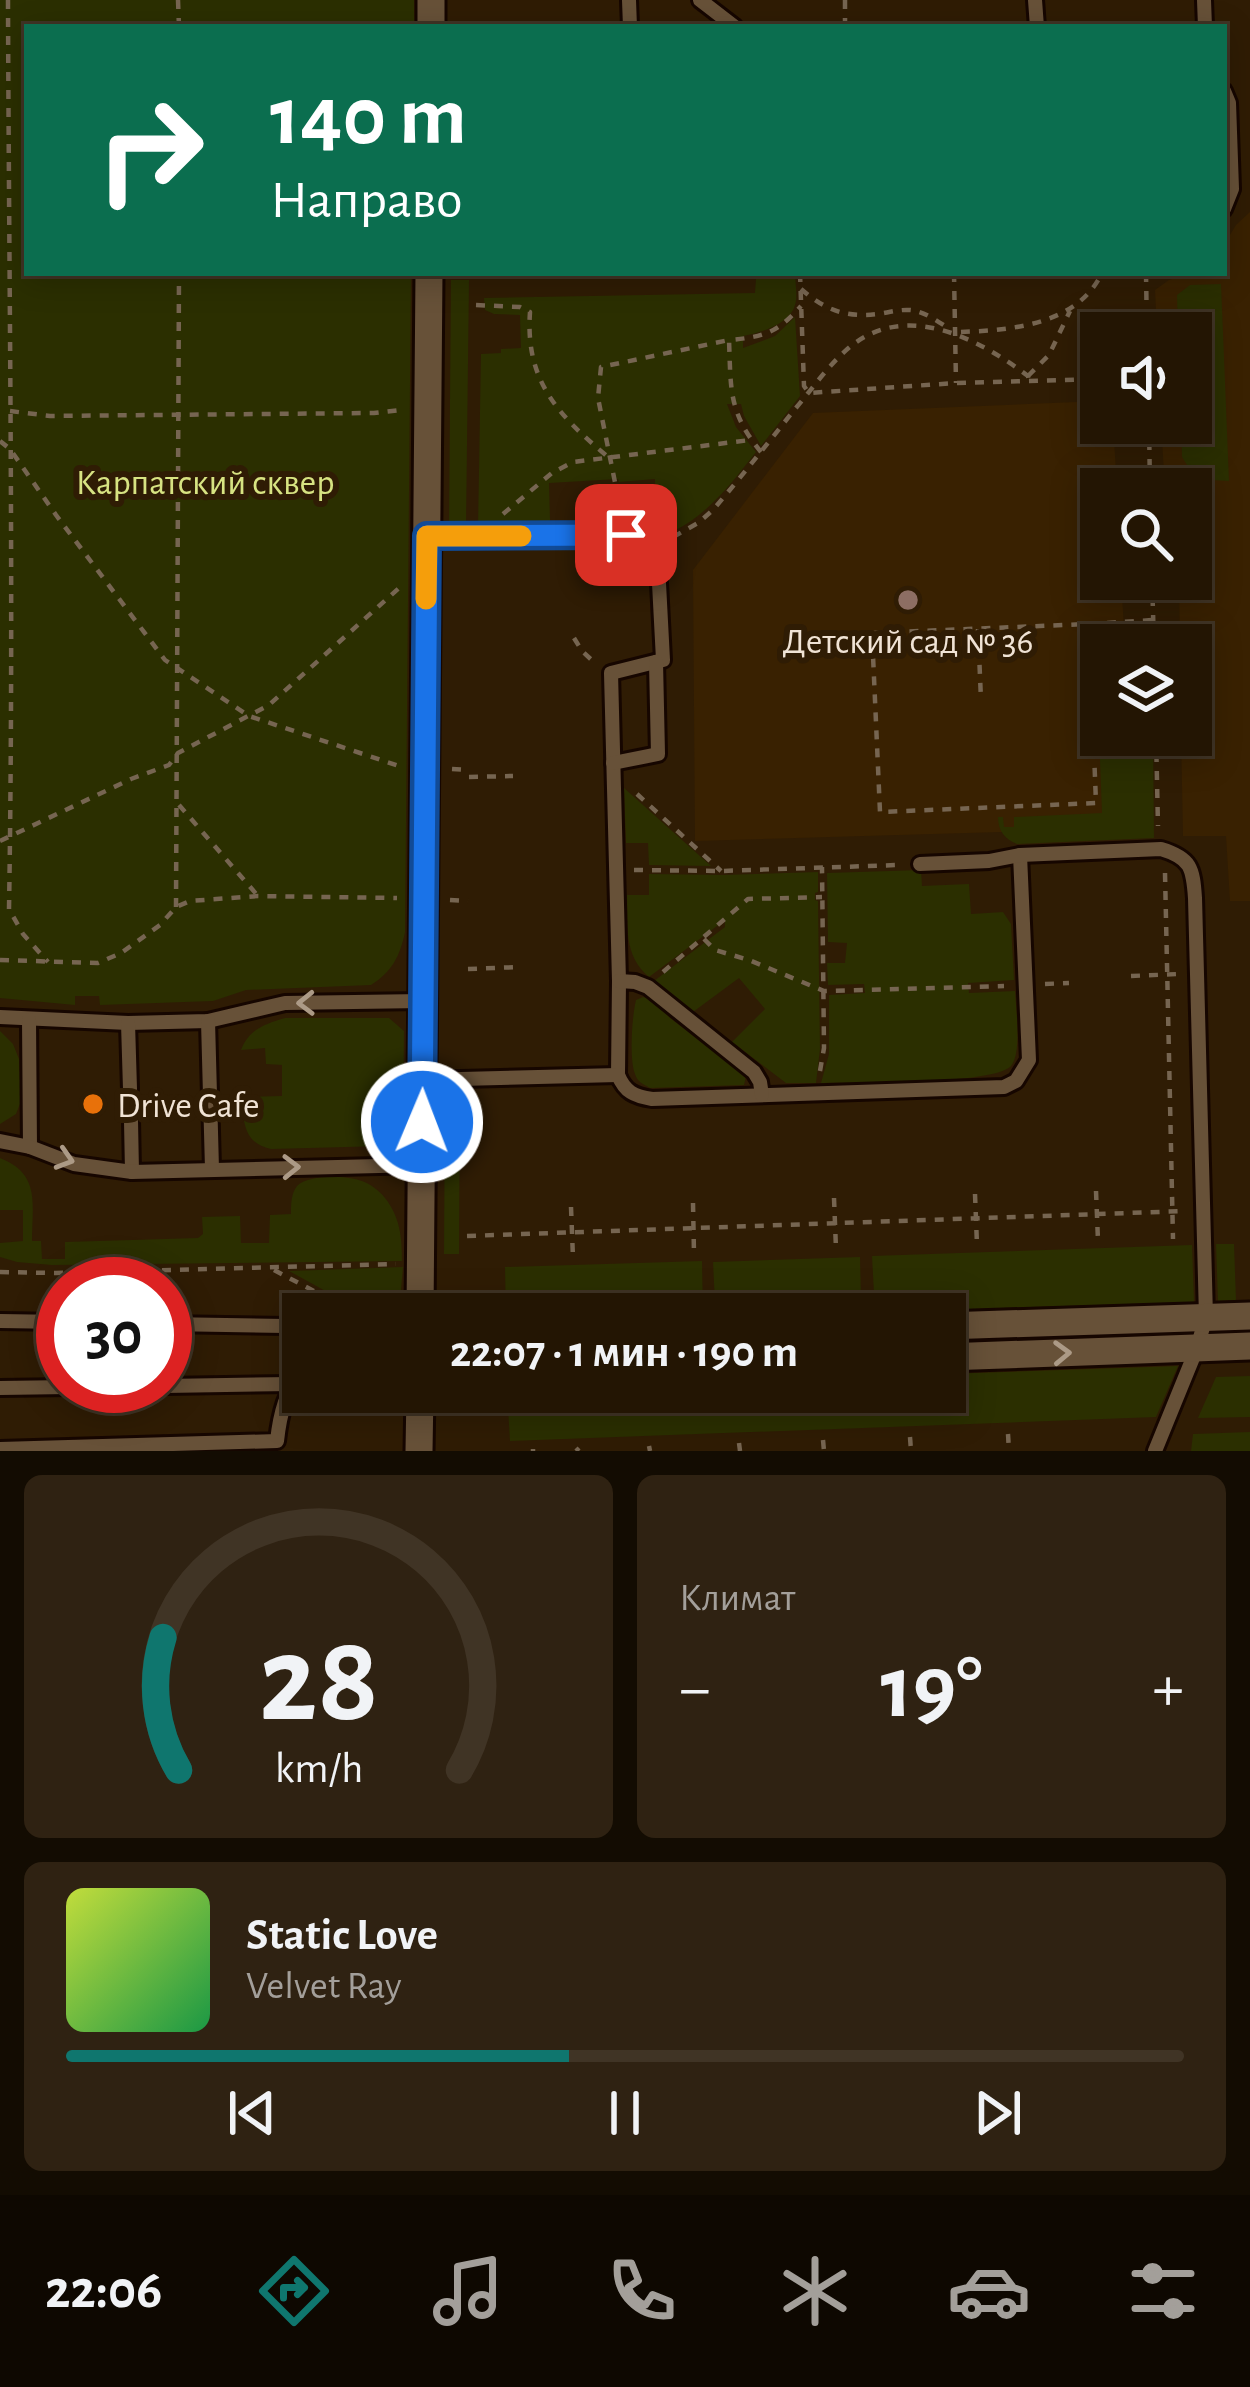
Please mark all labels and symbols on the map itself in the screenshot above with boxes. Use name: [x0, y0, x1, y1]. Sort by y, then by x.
park label: Карпатский сквер: [75, 465, 335, 501]
pin: [575, 484, 677, 586]
marker: Детский сад № 36: [895, 587, 921, 613]
place label: Детский сад № 36: [783, 624, 1033, 660]
one-way arrow: [296, 990, 314, 1016]
position arrow: [359, 1059, 485, 1185]
place label: Drive Cafe: [117, 1088, 260, 1124]
marker: Drive Cafe: [80, 1091, 106, 1117]
one-way arrow: [54, 1145, 75, 1170]
one-way arrow: [282, 1155, 301, 1181]
speed limit sign: 30: [36, 1257, 192, 1413]
one-way arrow: [1053, 1340, 1072, 1366]

